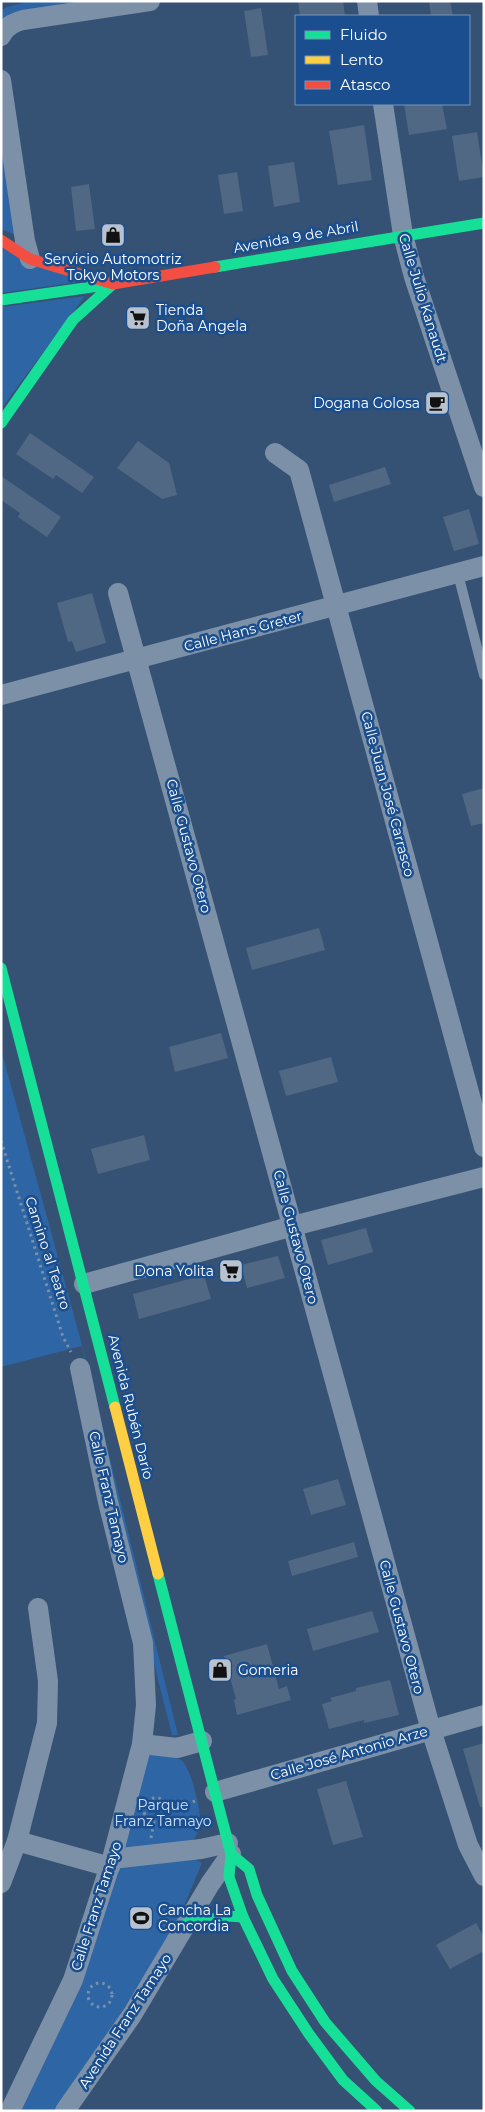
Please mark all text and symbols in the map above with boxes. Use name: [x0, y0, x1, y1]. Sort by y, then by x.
legend: [295, 15, 470, 105]
text: Fluido: [340, 25, 387, 44]
text: Lento: [340, 50, 383, 69]
text: Atasco: [340, 75, 390, 94]
street label: Avenida 9 de Abril: [232, 217, 360, 257]
shop icon: Servicio Automotriz Tokyo Motors: [100, 222, 126, 248]
street label: Calle Julio Kanaudt: [395, 231, 451, 365]
place label: Servicio Automotriz Tokyo Motors: [44, 250, 182, 284]
place label: Tienda Doña Angela: [156, 301, 247, 335]
supermarket icon: Tienda Doña Angela: [125, 305, 151, 331]
cafe icon: Dogana Golosa: [424, 390, 450, 416]
place label: Dogana Golosa: [313, 394, 420, 412]
street label: Calle Hans Greter: [182, 606, 304, 655]
street label: Calle Juan José Carrasco: [357, 709, 419, 879]
street label: Calle Gustavo Otero: [162, 777, 216, 915]
street label: Calle Gustavo Otero: [269, 1168, 323, 1306]
street label: Camino al Teatro: [21, 1194, 75, 1312]
supermarket icon: Dona Yolita: [218, 1258, 244, 1284]
place label: Dona Yolita: [134, 1262, 214, 1280]
street label: Avenida Rubén Darío: [104, 1333, 158, 1482]
street label: Calle Franz Tamayo: [85, 1429, 133, 1565]
street label: Calle Gustavo Otero: [375, 1558, 429, 1696]
shop icon: Gomeria: [207, 1657, 233, 1683]
place label: Gomeria: [238, 1661, 298, 1679]
street label: Calle José Antonio Arze: [268, 1722, 430, 1784]
park label: Parque Franz Tamayo: [114, 1796, 212, 1830]
street label: Calle Franz Tamayo: [67, 1839, 125, 1973]
place label: Cancha La Concordia: [158, 1901, 231, 1935]
sports icon: Cancha La Concordia: [128, 1905, 154, 1931]
street label: Avenida Franz Tamayo: [75, 1950, 176, 2092]

